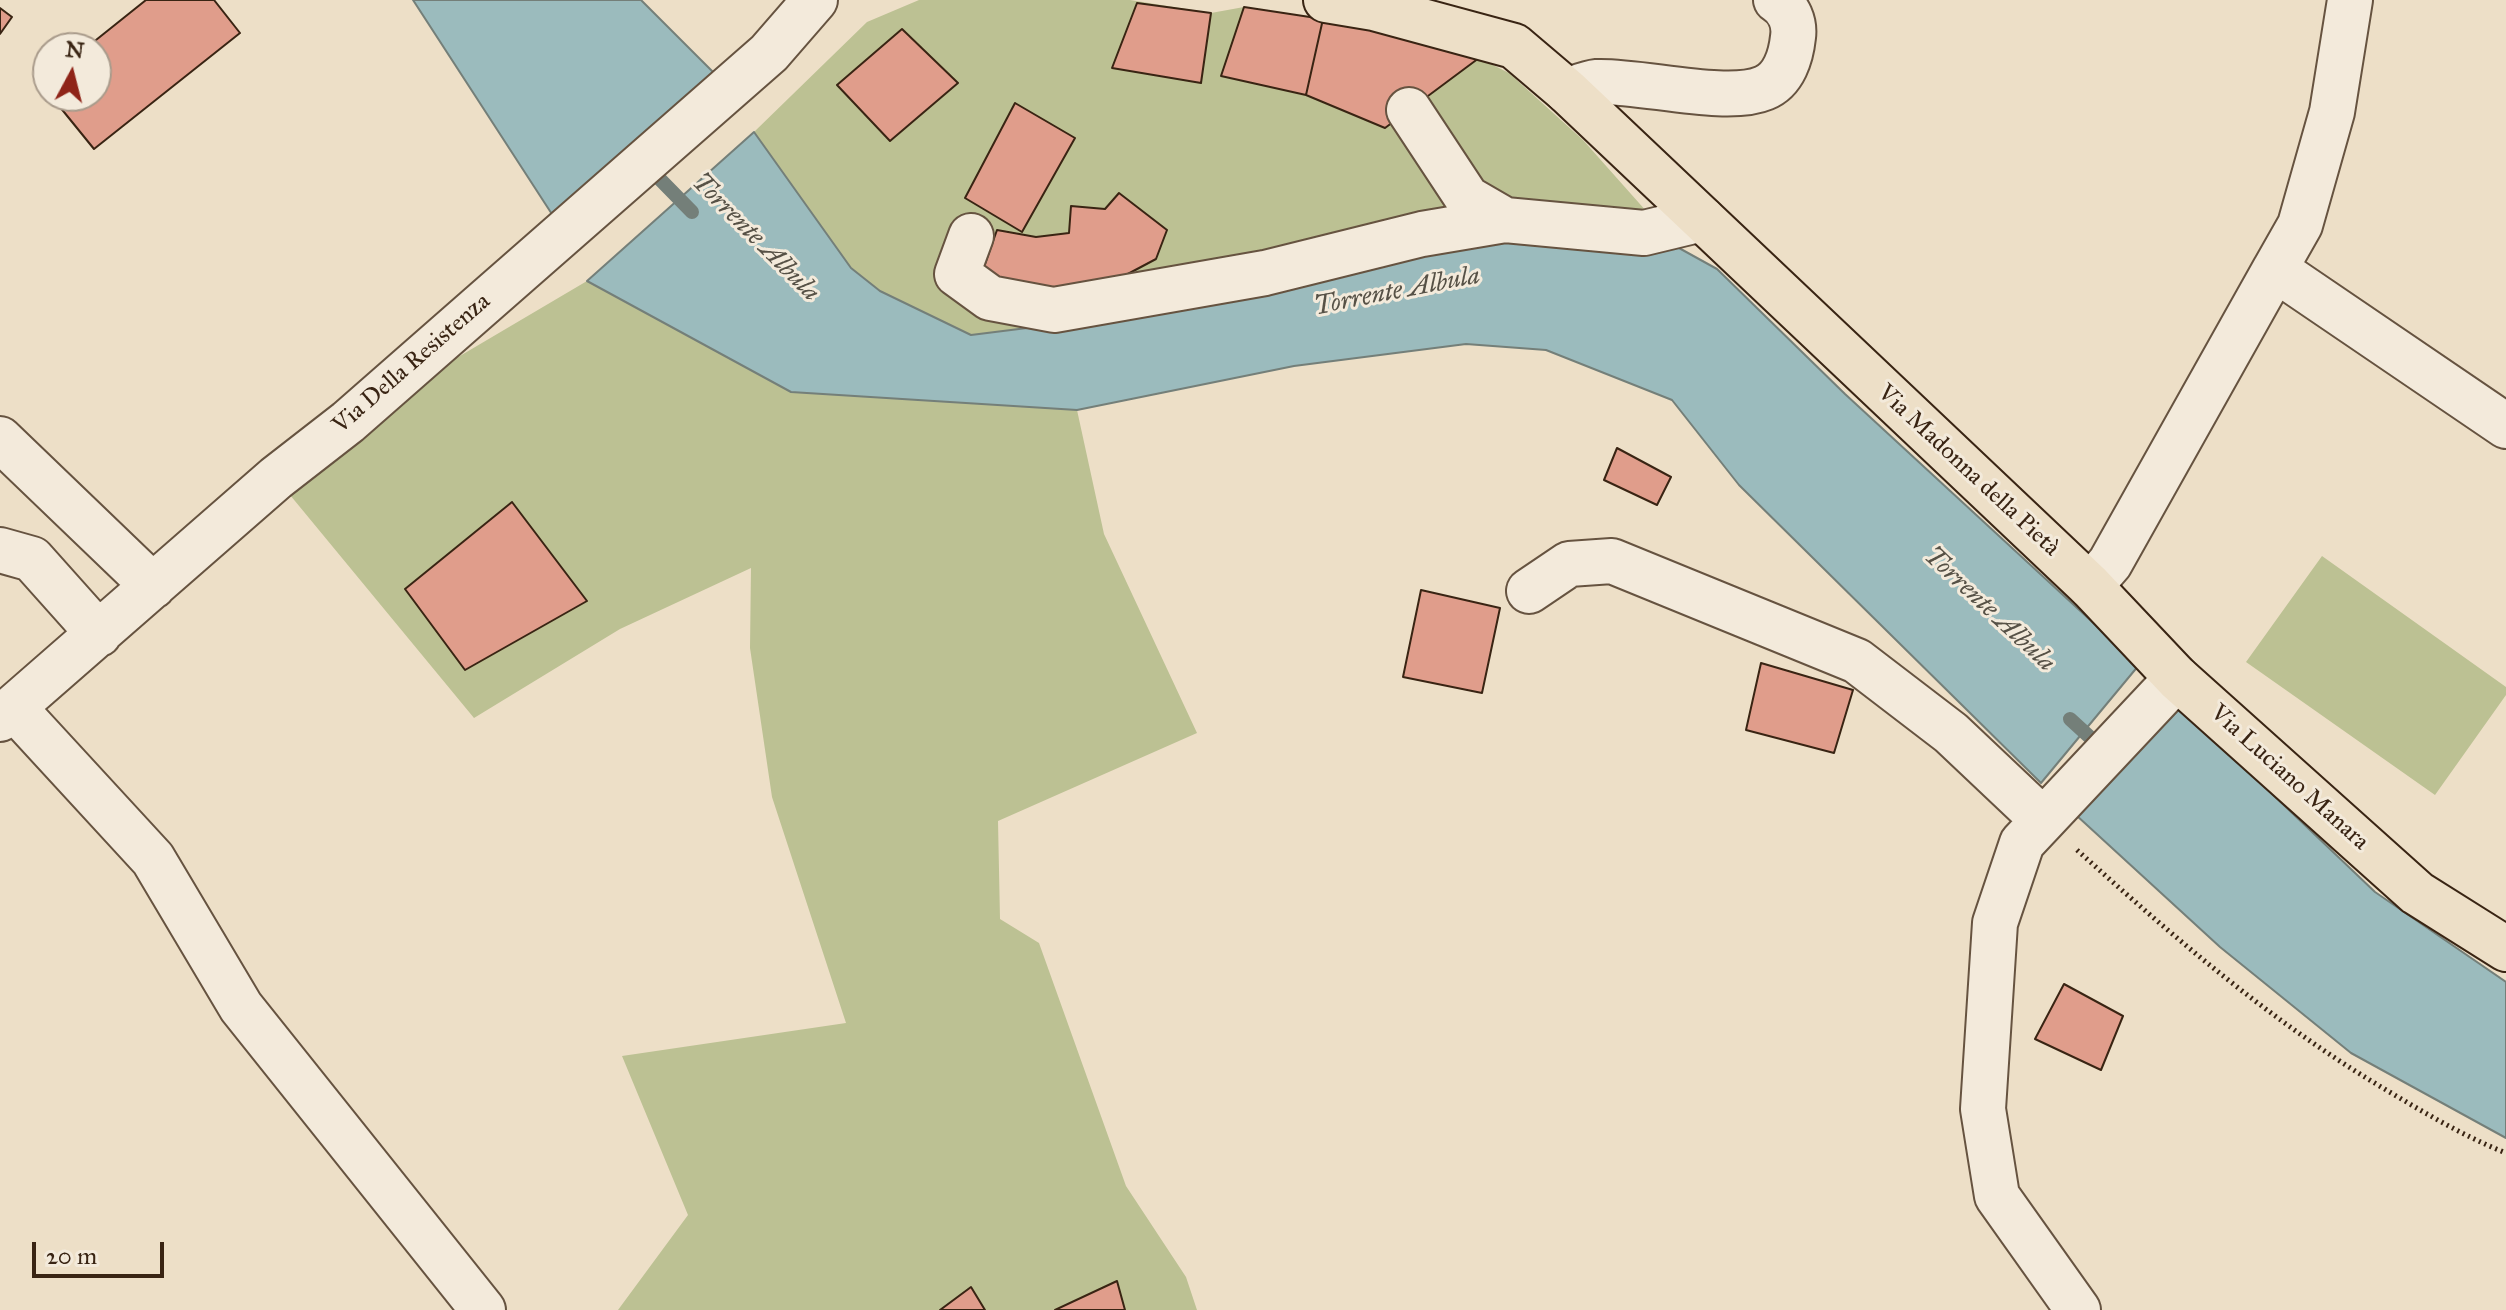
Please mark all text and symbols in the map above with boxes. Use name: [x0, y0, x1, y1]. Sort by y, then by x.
north arrow: [32, 32, 112, 112]
text: N: [64, 35, 86, 64]
water label: Torrente Albula: [684, 167, 826, 309]
water label: Torrente Albula: [1311, 261, 1483, 323]
street label: Via Della Resistenza: [327, 288, 497, 440]
street label: Via Madonna della Pietà: [1871, 379, 2065, 563]
water label: Torrente Albula: [1917, 541, 2061, 679]
street label: Via Luciano Manara: [2204, 699, 2374, 857]
scale bar: [36, 1226, 168, 1276]
text: 20 m: [46, 1241, 97, 1271]

